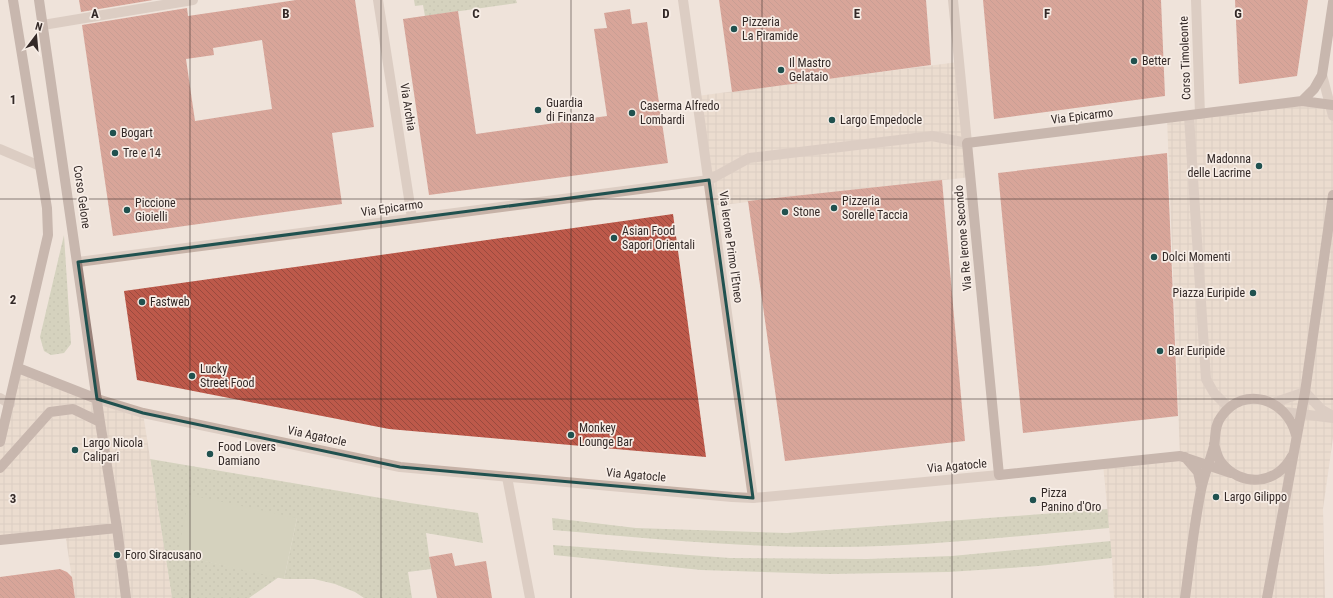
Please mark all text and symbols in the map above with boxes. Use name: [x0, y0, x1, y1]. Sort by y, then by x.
text: A: [91, 6, 99, 21]
text: B: [282, 6, 290, 21]
text: C: [472, 6, 480, 21]
text: D: [662, 6, 670, 21]
text: E: [854, 6, 861, 21]
text: F: [1044, 6, 1050, 21]
text: G: [1234, 6, 1242, 21]
place label: Pizzeria La Piramide: [742, 15, 799, 43]
street label: Corso Timoleonte: [1177, 15, 1193, 100]
north arrow: [16, 16, 56, 56]
text: N: [34, 20, 44, 34]
marker: Pizzeria La Piramide: [729, 24, 739, 34]
place label: Better: [1142, 54, 1171, 68]
place label: Il Mastro Gelataio: [789, 56, 831, 84]
marker: Better: [1129, 56, 1139, 66]
marker: Il Mastro Gelataio: [776, 65, 786, 75]
street label: Via Archia: [397, 82, 419, 132]
text: 1: [10, 92, 16, 107]
place label: Guardia di Finanza: [546, 96, 595, 124]
place label: Caserma Alfredo Lombardi: [640, 99, 719, 127]
marker: Guardia di Finanza: [533, 105, 543, 115]
street label: Via Epicarmo: [1050, 105, 1114, 127]
marker: Caserma Alfredo Lombardi: [627, 108, 637, 118]
place label: Largo Empedocle: [840, 113, 923, 127]
marker: Largo Empedocle: [827, 115, 837, 125]
place label: Bogart: [121, 126, 153, 140]
marker: Bogart: [108, 128, 118, 138]
place label: Tre e 14: [123, 146, 161, 160]
marker: Tre e 14: [110, 148, 120, 158]
place label: Madonna delle Lacrime: [1187, 152, 1251, 180]
marker: Madonna delle Lacrime: [1254, 161, 1264, 171]
street label: Corso Gelone: [71, 164, 93, 230]
street label: Via Re Ierone Secondo: [951, 184, 975, 292]
street label: Via Ierone Primo l'Etneo: [716, 190, 746, 304]
place label: Pizzeria Sorelle Taccia: [842, 194, 908, 222]
place label: Piccione Gioielli: [135, 196, 176, 224]
street label: Via Epicarmo: [360, 197, 424, 219]
marker: Pizzeria Sorelle Taccia: [829, 203, 839, 213]
marker: Piccione Gioielli: [122, 205, 132, 215]
place label: Stone: [793, 205, 820, 219]
marker: Stone: [780, 207, 790, 217]
place label: Asian Food Sapori Orientali: [622, 224, 695, 252]
marker: Asian Food Sapori Orientali: [609, 233, 619, 243]
place label: Dolci Momenti: [1162, 250, 1231, 264]
marker: Dolci Momenti: [1149, 252, 1159, 262]
place label: Piazza Euripide: [1172, 286, 1245, 300]
marker: Piazza Euripide: [1248, 288, 1258, 298]
text: 2: [10, 292, 17, 307]
place label: Fastweb: [150, 295, 190, 309]
marker: Fastweb: [137, 297, 147, 307]
place label: Bar Euripide: [1168, 344, 1225, 358]
marker: Bar Euripide: [1155, 346, 1165, 356]
place label: Lucky Street Food: [200, 362, 255, 390]
marker: Lucky Street Food: [187, 371, 197, 381]
place label: Monkey Lounge Bar: [579, 421, 633, 449]
street label: Via Agatocle: [286, 423, 348, 449]
marker: Monkey Lounge Bar: [566, 430, 576, 440]
place label: Largo Nicola Calipari: [83, 436, 143, 464]
place label: Food Lovers Damiano: [218, 440, 276, 468]
marker: Largo Nicola Calipari: [70, 445, 80, 455]
marker: Food Lovers Damiano: [205, 449, 215, 459]
street label: Via Agatocle: [927, 456, 988, 476]
street label: Via Agatocle: [606, 465, 667, 485]
place label: Pizza Panino d'Oro: [1041, 486, 1101, 514]
place label: Largo Gilippo: [1224, 490, 1287, 504]
text: 3: [10, 491, 16, 506]
marker: Largo Gilippo: [1211, 492, 1221, 502]
marker: Pizza Panino d'Oro: [1028, 495, 1038, 505]
place label: Foro Siracusano: [125, 548, 202, 562]
marker: Foro Siracusano: [112, 550, 122, 560]

